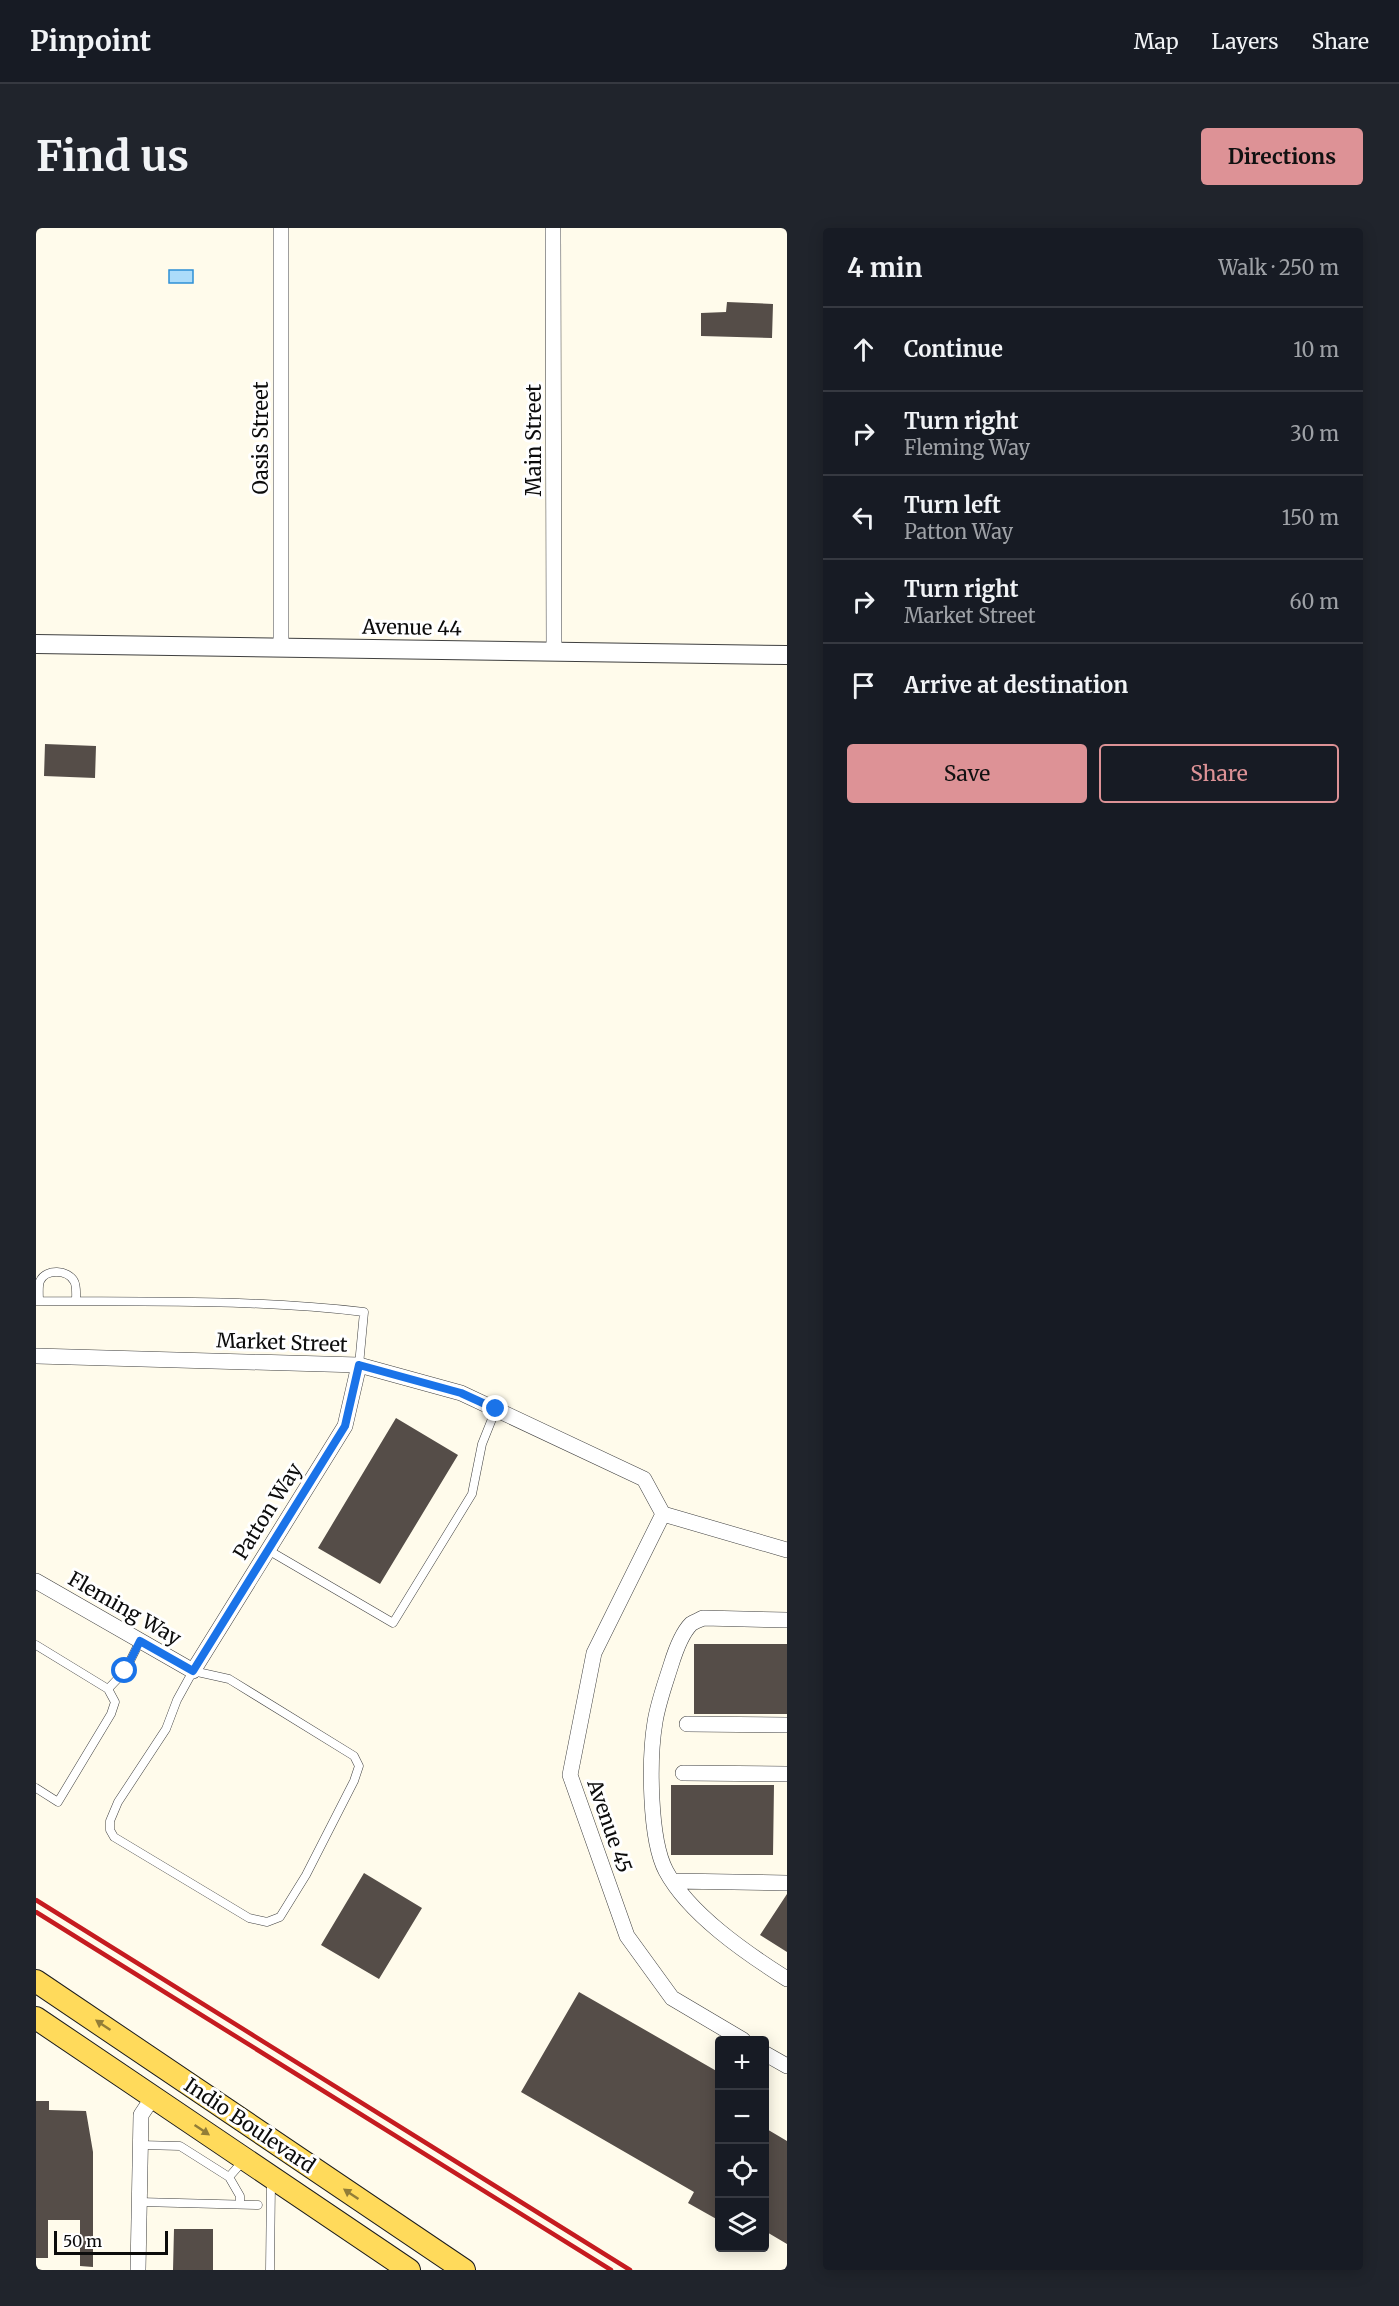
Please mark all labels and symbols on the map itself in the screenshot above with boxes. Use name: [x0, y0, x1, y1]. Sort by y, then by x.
street label: Oasis Street: [248, 381, 273, 495]
street label: Main Street: [521, 384, 546, 496]
street label: Avenue 44: [361, 614, 462, 640]
street label: Market Street: [216, 1327, 348, 1357]
route end: [482, 1395, 508, 1421]
street label: Patton Way: [227, 1458, 307, 1564]
street label: Fleming Way: [64, 1566, 186, 1651]
route start: [111, 1657, 137, 1683]
street label: Avenue 45: [582, 1775, 638, 1876]
one-way arrow: [95, 2020, 111, 2031]
street label: Indio Boulevard: [180, 2072, 320, 2178]
one-way arrow: [193, 2124, 209, 2136]
one-way arrow: [343, 2189, 359, 2200]
scale bar: [54, 2228, 168, 2256]

